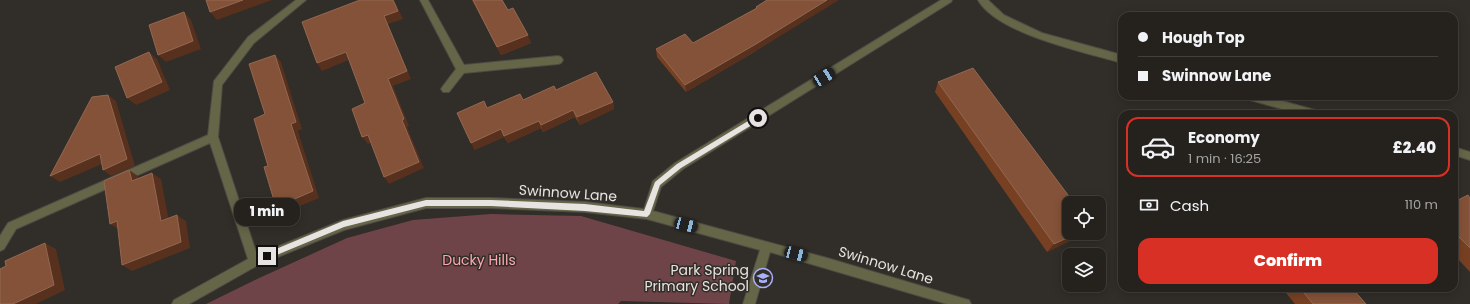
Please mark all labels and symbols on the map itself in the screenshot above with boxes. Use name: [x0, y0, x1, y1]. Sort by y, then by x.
car: [811, 66, 837, 88]
route start: [749, 109, 767, 127]
street label: Swinnow Lane: [518, 180, 618, 206]
callout: 1 min: [234, 198, 300, 226]
car: [673, 216, 699, 234]
street label: Swinnow Lane: [836, 241, 936, 289]
car: [783, 245, 809, 263]
route end: [258, 247, 276, 265]
park label: Ducky Hills: [442, 250, 516, 270]
place label: Park Spring Primary School: [644, 260, 749, 296]
school or university icon: Park Spring Primary School: [752, 267, 774, 289]

